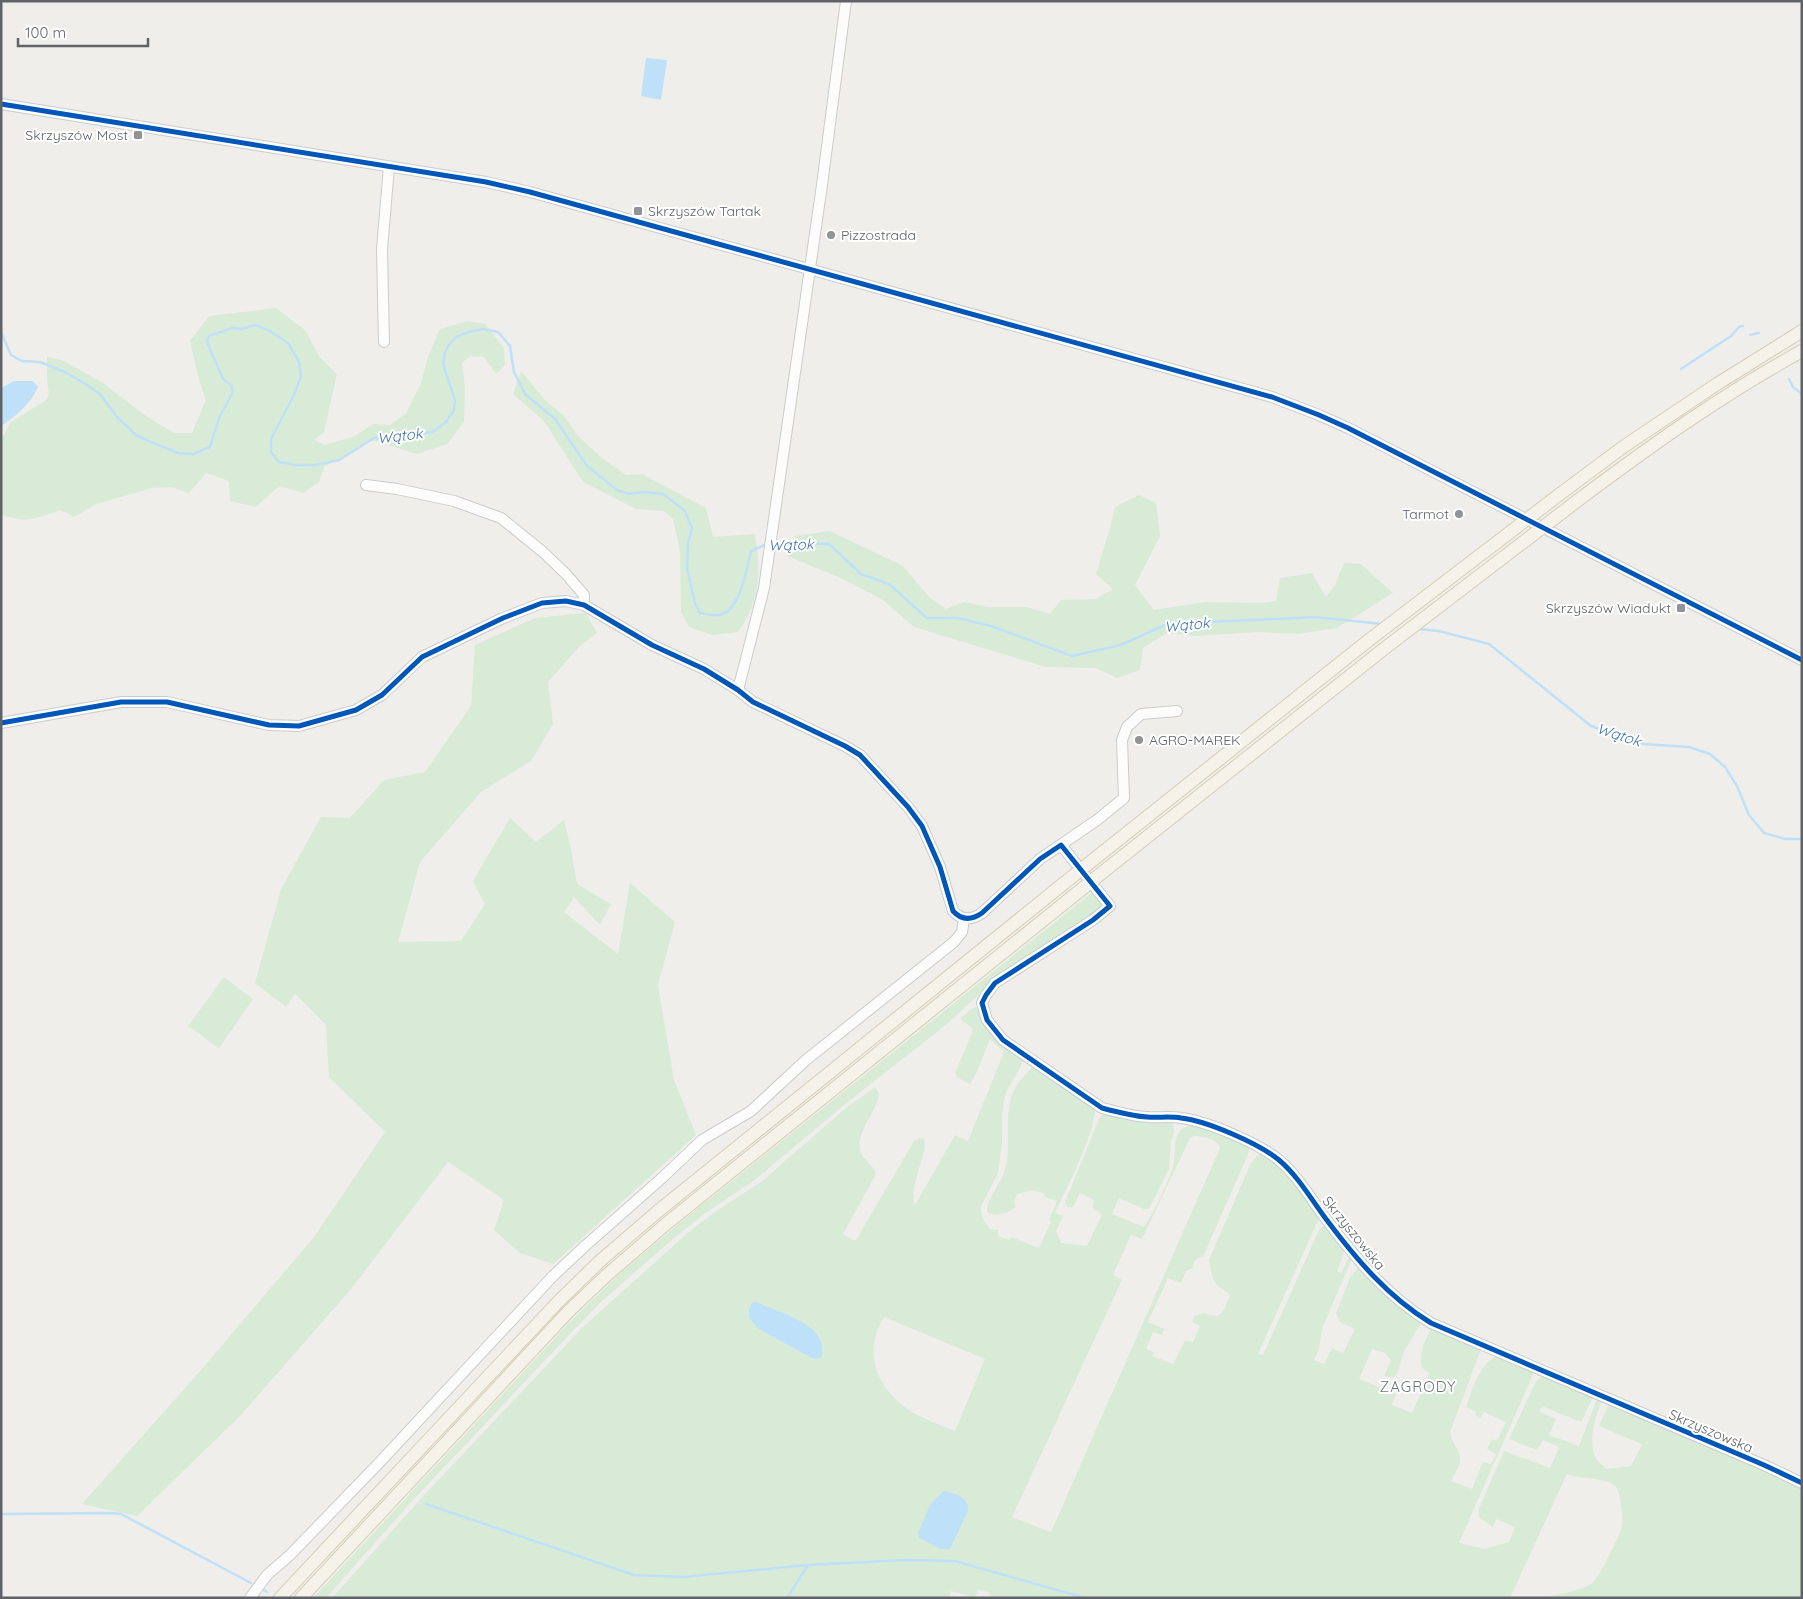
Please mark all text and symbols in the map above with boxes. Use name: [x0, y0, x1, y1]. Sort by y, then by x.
scale bar: [18, 15, 148, 47]
text: 100 m: [25, 23, 66, 42]
place label: Skrzyszów Most: [25, 126, 128, 144]
marker: Skrzyszów Most: [132, 129, 144, 141]
place label: Skrzyszów Tartak: [648, 202, 761, 220]
marker: Skrzyszów Tartak: [632, 205, 644, 217]
place label: Pizzostrada: [841, 226, 916, 244]
marker: Pizzostrada: [825, 229, 837, 241]
water label: Wątok: [376, 423, 426, 448]
place label: Tarmot: [1402, 505, 1449, 523]
marker: Tarmot: [1453, 508, 1465, 520]
water label: Wątok: [768, 534, 816, 555]
place label: Skrzyszów Wiadukt: [1546, 599, 1671, 617]
marker: Skrzyszów Wiadukt: [1675, 602, 1687, 614]
water label: Wątok: [1163, 612, 1213, 636]
water label: Wątok: [1595, 718, 1646, 751]
place label: AGRO-MAREK: [1149, 731, 1241, 749]
marker: AGRO-MAREK: [1133, 734, 1145, 746]
street label: Skrzyszowska: [1319, 1192, 1389, 1274]
district label: ZAGRODY: [1380, 1377, 1456, 1396]
street label: Skrzyszowska: [1666, 1405, 1756, 1457]

